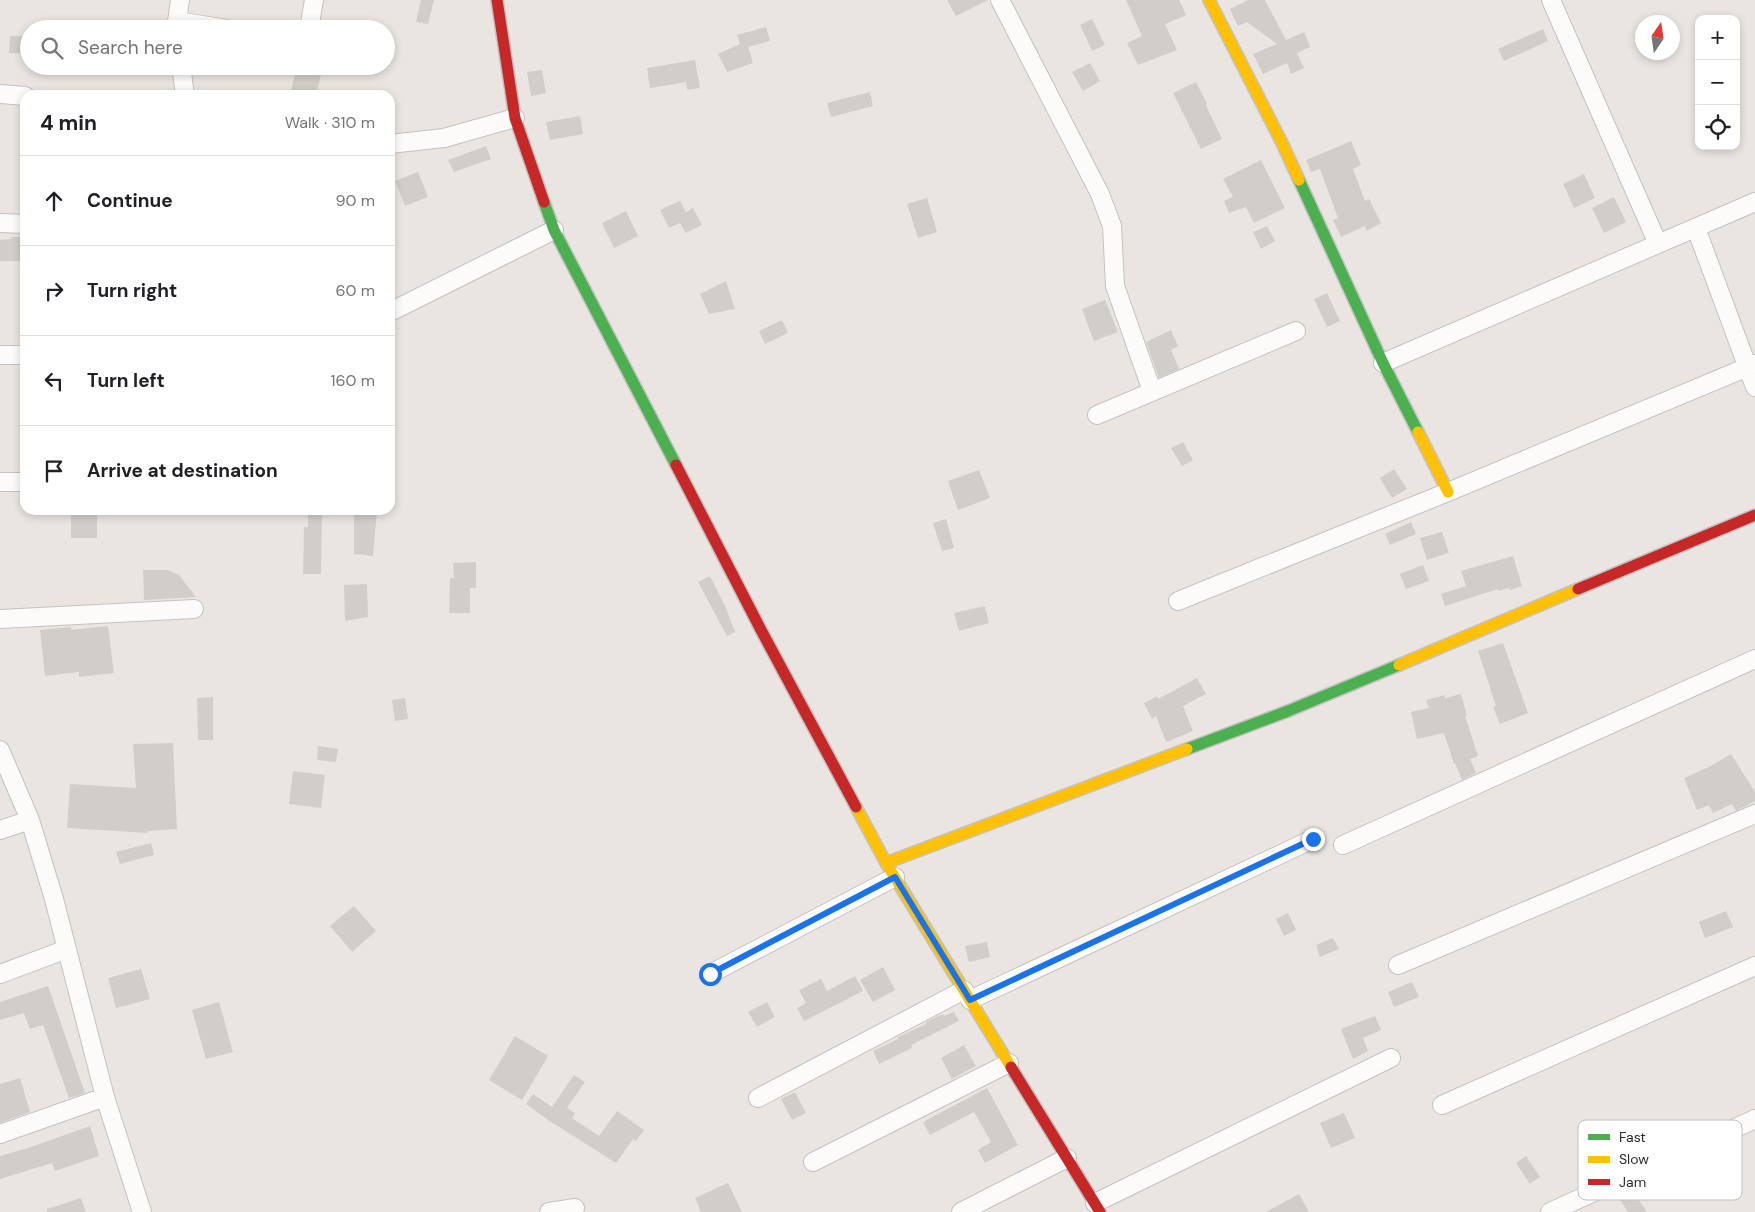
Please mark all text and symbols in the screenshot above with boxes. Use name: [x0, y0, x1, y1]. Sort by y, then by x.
north arrow: [1635, 15, 1680, 60]
map controls: [1695, 15, 1740, 150]
button: +: [1695, 15, 1740, 60]
search box: [20, 20, 395, 75]
icon: search: [38, 34, 66, 62]
text: Search here: [78, 35, 183, 60]
button: −: [1695, 60, 1740, 105]
button: locate: [1695, 105, 1740, 150]
text: 4 min: [40, 109, 97, 137]
text: Walk · 310 m: [285, 112, 375, 133]
icon: ahead: [40, 187, 68, 215]
text: Continue: [87, 188, 173, 213]
text: 90 m: [335, 190, 375, 211]
icon: right: [40, 277, 68, 305]
text: Turn right: [87, 278, 177, 303]
text: 60 m: [335, 280, 375, 301]
icon: left: [40, 367, 68, 395]
text: Turn left: [87, 368, 165, 393]
text: 160 m: [331, 370, 375, 391]
icon: arrive: [40, 457, 68, 485]
text: Arrive at destination: [87, 458, 278, 483]
route end: [1302, 828, 1325, 851]
route start: [699, 963, 722, 986]
legend: [1578, 1120, 1742, 1200]
text: Fast: [1619, 1128, 1646, 1146]
text: Slow: [1619, 1150, 1649, 1168]
text: Jam: [1619, 1173, 1646, 1191]

